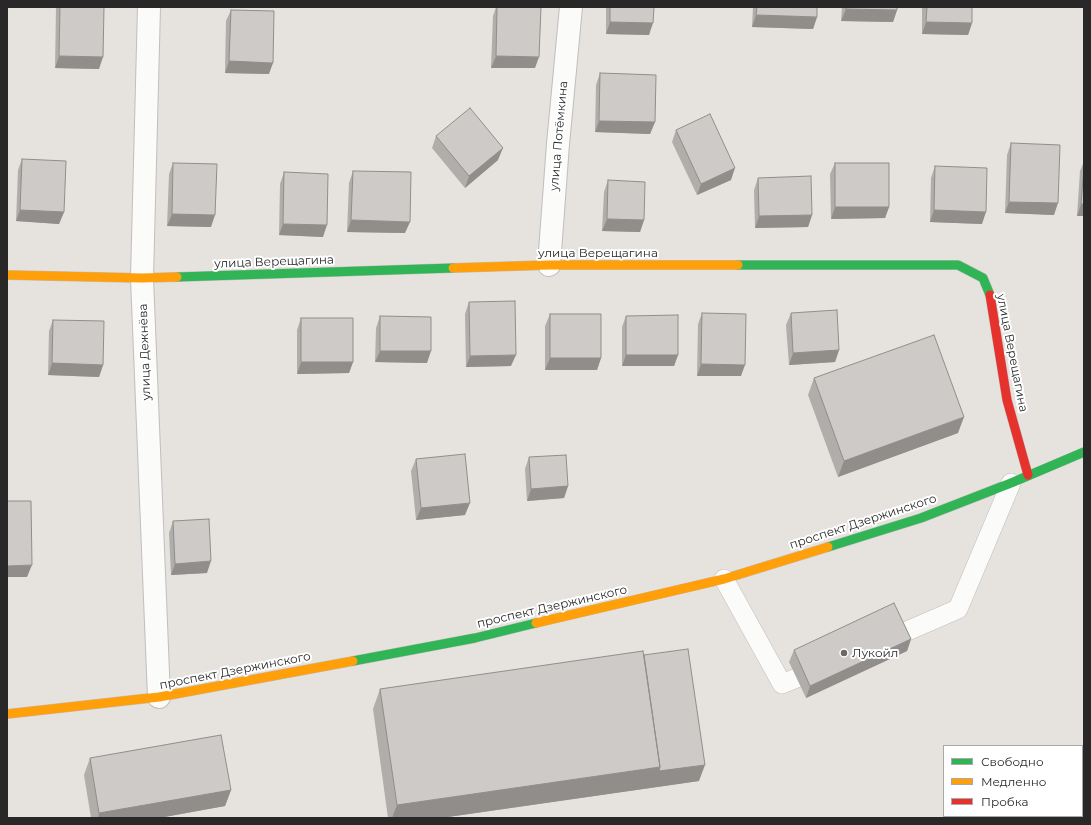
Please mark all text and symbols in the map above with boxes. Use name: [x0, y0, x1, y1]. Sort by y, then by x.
street label: улица Потёмкина: [547, 80, 571, 192]
street label: улица Верещагина: [538, 246, 658, 260]
street label: улица Верещагина: [214, 253, 334, 271]
street label: улица Верещагина: [993, 293, 1031, 413]
street label: улица Дежнёва: [136, 303, 154, 401]
street label: проспект Дзержинского: [788, 491, 938, 553]
street label: проспект Дзержинского: [475, 583, 629, 631]
place label: Лукойл: [852, 646, 898, 660]
marker: Лукойл: [839, 648, 849, 658]
street label: проспект Дзержинского: [158, 649, 312, 693]
legend: [943, 745, 1083, 817]
text: Свободно: [981, 754, 1044, 769]
text: Медленно: [981, 774, 1046, 789]
text: Пробка: [981, 794, 1029, 809]

